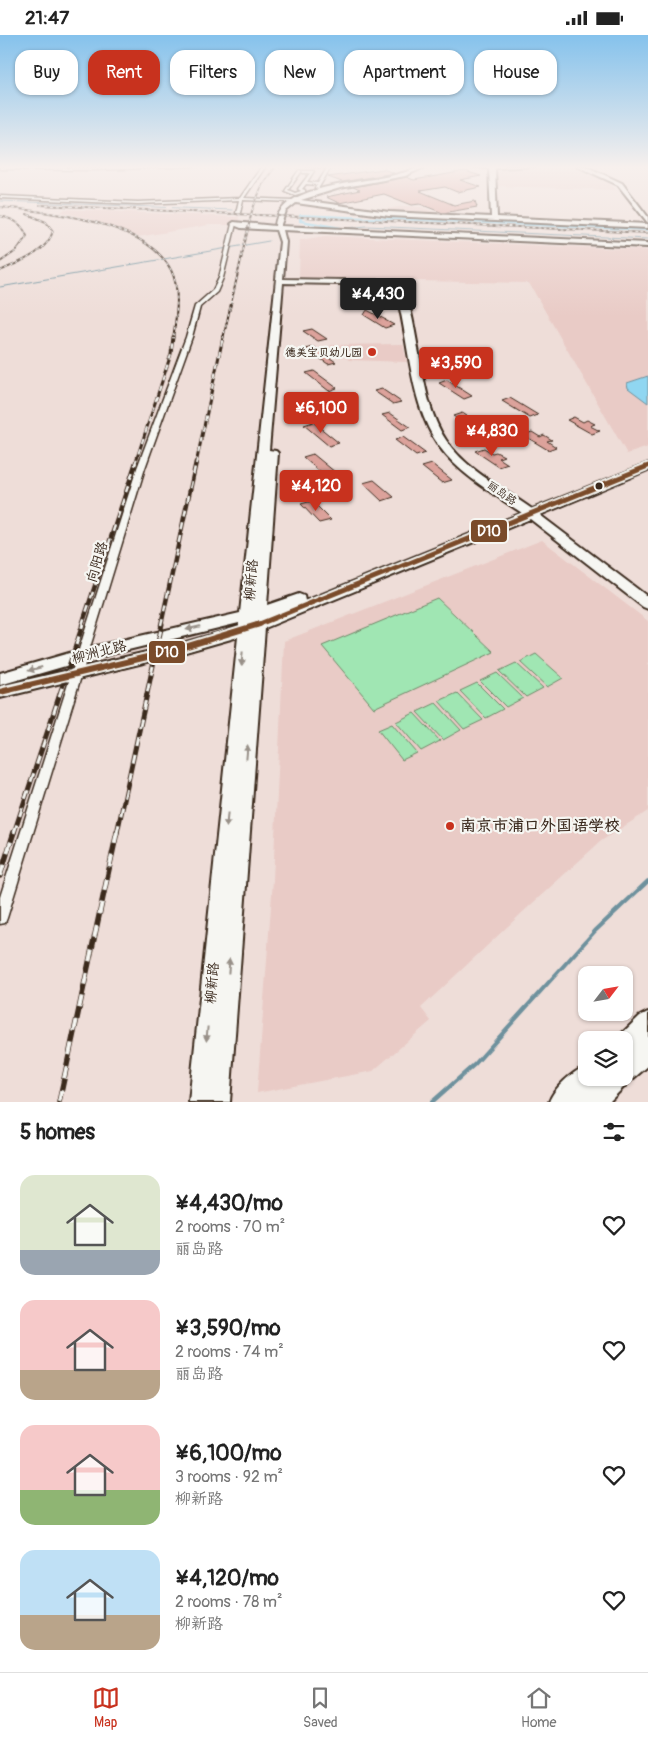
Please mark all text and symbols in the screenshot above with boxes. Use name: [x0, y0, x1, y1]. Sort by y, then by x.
text: 21:47: [25, 6, 69, 30]
chip: Buy: [15, 50, 78, 95]
chip: Rent: [88, 50, 160, 95]
chip: Filters: [170, 50, 255, 95]
chip: New: [265, 50, 334, 95]
chip: Apartment: [344, 50, 464, 95]
chip: House: [474, 50, 557, 95]
pin: ¥4,430: [337, 277, 419, 320]
text: ¥4,430: [351, 284, 405, 304]
place label: 德美宝贝幼儿园: [285, 346, 362, 359]
marker: 德美宝贝幼儿园: [366, 346, 378, 358]
pin: ¥3,590: [415, 347, 497, 389]
text: ¥3,590: [430, 353, 482, 373]
pin: ¥6,100: [280, 391, 362, 434]
text: ¥6,100: [295, 398, 347, 418]
pin: ¥4,830: [451, 415, 533, 457]
text: ¥4,830: [466, 421, 518, 441]
pin: ¥4,120: [275, 469, 357, 512]
text: ¥4,120: [291, 476, 341, 496]
street label: 丽岛路: [485, 478, 519, 508]
unlabelled marker: [594, 481, 604, 491]
line badge: D10: [470, 519, 508, 543]
text: D10: [477, 523, 501, 540]
street label: 向阳路: [83, 539, 111, 585]
street label: 柳新路: [241, 558, 261, 602]
one-way arrow: [185, 625, 200, 633]
street label: 柳洲北路: [70, 637, 128, 667]
line badge: D10: [148, 640, 186, 664]
text: D10: [155, 644, 179, 661]
one-way arrow: [238, 651, 246, 667]
one-way arrow: [28, 665, 43, 673]
one-way arrow: [243, 744, 251, 760]
one-way arrow: [223, 813, 231, 829]
place label: 南京市浦口外国语学校: [460, 816, 620, 836]
marker: 南京市浦口外国语学校: [444, 820, 456, 832]
one-way arrow: [226, 958, 234, 974]
street label: 柳新路: [202, 961, 222, 1005]
north arrow: [578, 966, 632, 1021]
map controls: [578, 966, 633, 1086]
one-way arrow: [203, 1027, 211, 1043]
button: layers: [578, 1031, 633, 1086]
icon: filters: [600, 1118, 628, 1146]
text: 5 homes: [20, 1119, 95, 1146]
text: ¥4,430/mo: [175, 1190, 283, 1217]
icon: home: [60, 1195, 120, 1255]
icon: heart: [600, 1211, 628, 1239]
text: 2 rooms · 70 m²: [175, 1217, 285, 1237]
text: 丽岛路: [175, 1239, 223, 1259]
text: ¥3,590/mo: [175, 1315, 281, 1342]
icon: home: [60, 1320, 120, 1380]
icon: heart: [600, 1336, 628, 1364]
text: 2 rooms · 74 m²: [175, 1342, 284, 1362]
text: 丽岛路: [175, 1364, 223, 1384]
text: ¥6,100/mo: [175, 1440, 282, 1467]
icon: home: [60, 1445, 120, 1505]
icon: heart: [600, 1461, 628, 1489]
text: 3 rooms · 92 m²: [175, 1467, 283, 1487]
text: 柳新路: [175, 1489, 223, 1509]
text: ¥4,120/mo: [175, 1565, 279, 1592]
icon: home: [60, 1570, 120, 1630]
icon: heart: [600, 1586, 628, 1614]
text: 2 rooms · 78 m²: [175, 1592, 282, 1612]
text: 柳新路: [175, 1614, 223, 1634]
tab: Map: [92, 1684, 120, 1731]
tab: Saved: [303, 1684, 338, 1731]
tab: Home: [521, 1684, 556, 1731]

